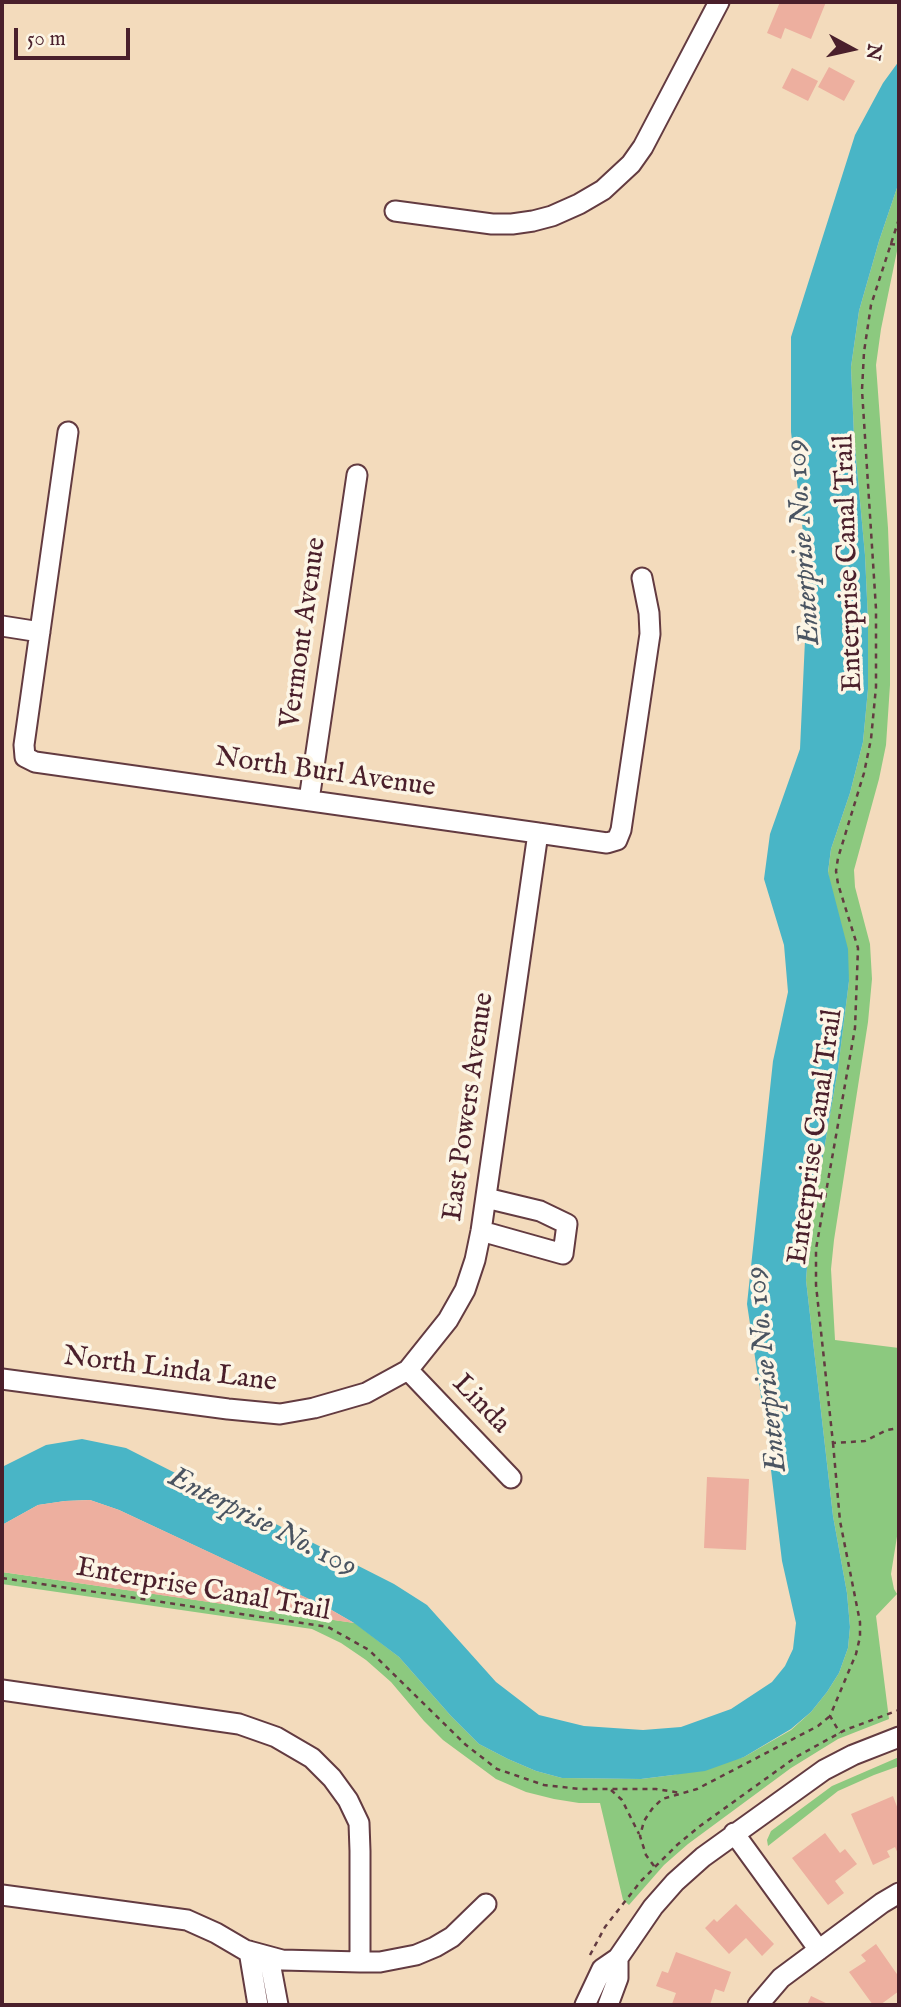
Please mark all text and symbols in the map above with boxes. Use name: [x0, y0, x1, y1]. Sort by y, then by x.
scale bar: [18, 14, 133, 58]
north arrow: [817, 14, 887, 84]
text: 50 m: [27, 26, 66, 53]
text: N: [860, 42, 886, 62]
street label: Enterprise Canal Trail: [829, 434, 871, 692]
water label: Enterprise No. 109: [780, 437, 830, 647]
street label: Vermont Avenue: [275, 535, 335, 731]
street label: North Burl Avenue: [213, 742, 437, 806]
street label: East Powers Avenue: [437, 991, 503, 1223]
street label: Enterprise Canal Trail: [782, 1007, 852, 1267]
water label: Enterprise No. 109: [739, 1264, 797, 1474]
street label: North Linda Lane: [61, 1341, 279, 1401]
street label: Linda: [444, 1368, 516, 1442]
water label: Enterprise No. 109: [161, 1461, 363, 1587]
street label: Enterprise Canal Trail: [73, 1552, 333, 1630]

